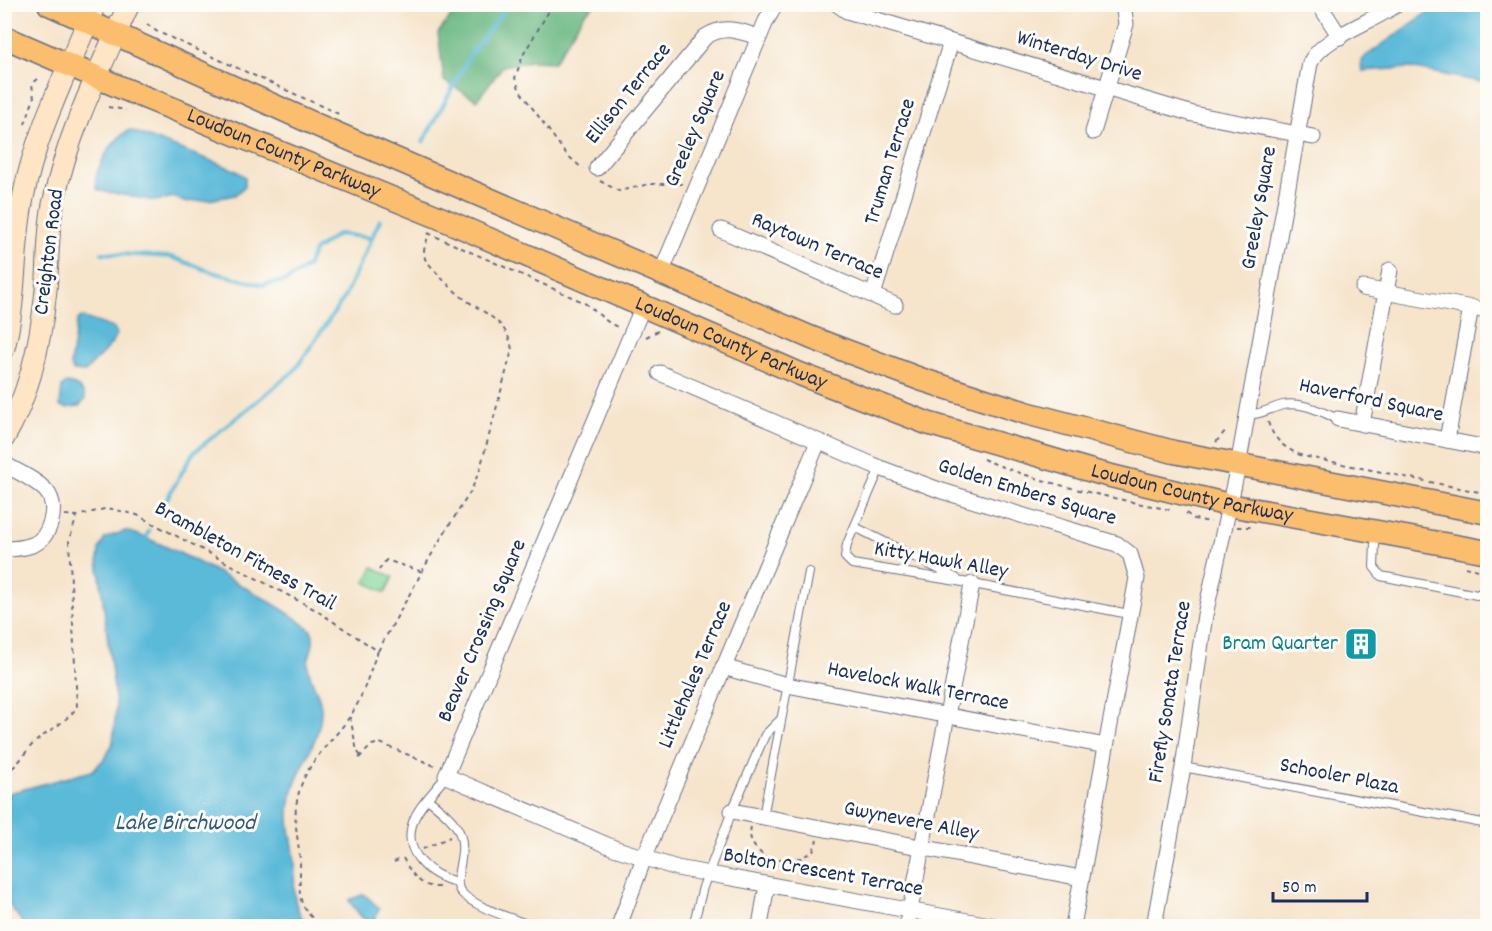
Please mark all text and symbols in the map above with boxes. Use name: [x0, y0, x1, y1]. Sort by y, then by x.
street label: Winterday Drive: [1012, 23, 1146, 91]
street label: Ellison Terrace: [578, 37, 680, 151]
street label: Greeley Square: [657, 66, 735, 192]
street label: Truman Terrace: [857, 95, 925, 229]
street label: Loudoun County Parkway: [182, 101, 386, 208]
street label: Greeley Square: [1234, 144, 1286, 272]
street label: Creighton Road: [27, 187, 73, 317]
street label: Raytown Terrace: [746, 205, 888, 289]
street label: Loudoun County Parkway: [630, 289, 833, 399]
street label: Haverford Square: [1296, 371, 1446, 431]
street label: Golden Embers Square: [934, 451, 1120, 535]
street label: Loudoun County Parkway: [1087, 456, 1296, 532]
street label: Brambleton Fitness Trail: [148, 494, 342, 620]
street label: Kitty Hawk Alley: [872, 534, 1011, 588]
street label: Beaver Crossing Square: [430, 535, 536, 727]
street label: Littlehales Terrace: [651, 596, 741, 754]
street label: Firefly Sonata Terrace: [1141, 599, 1201, 785]
building icon: Bram Quarter: [1343, 626, 1379, 662]
place label: Bram Quarter: [1222, 629, 1339, 660]
street label: Havelock Walk Terrace: [825, 654, 1011, 720]
street label: Schooler Plaza: [1277, 750, 1402, 804]
street label: Gwynevere Alley: [841, 794, 982, 850]
water label: Lake Birchwood: [115, 807, 258, 841]
street label: Bolton Crescent Terrace: [721, 840, 925, 906]
scale bar: [1273, 865, 1368, 903]
text: 50 m: [1282, 876, 1317, 901]

